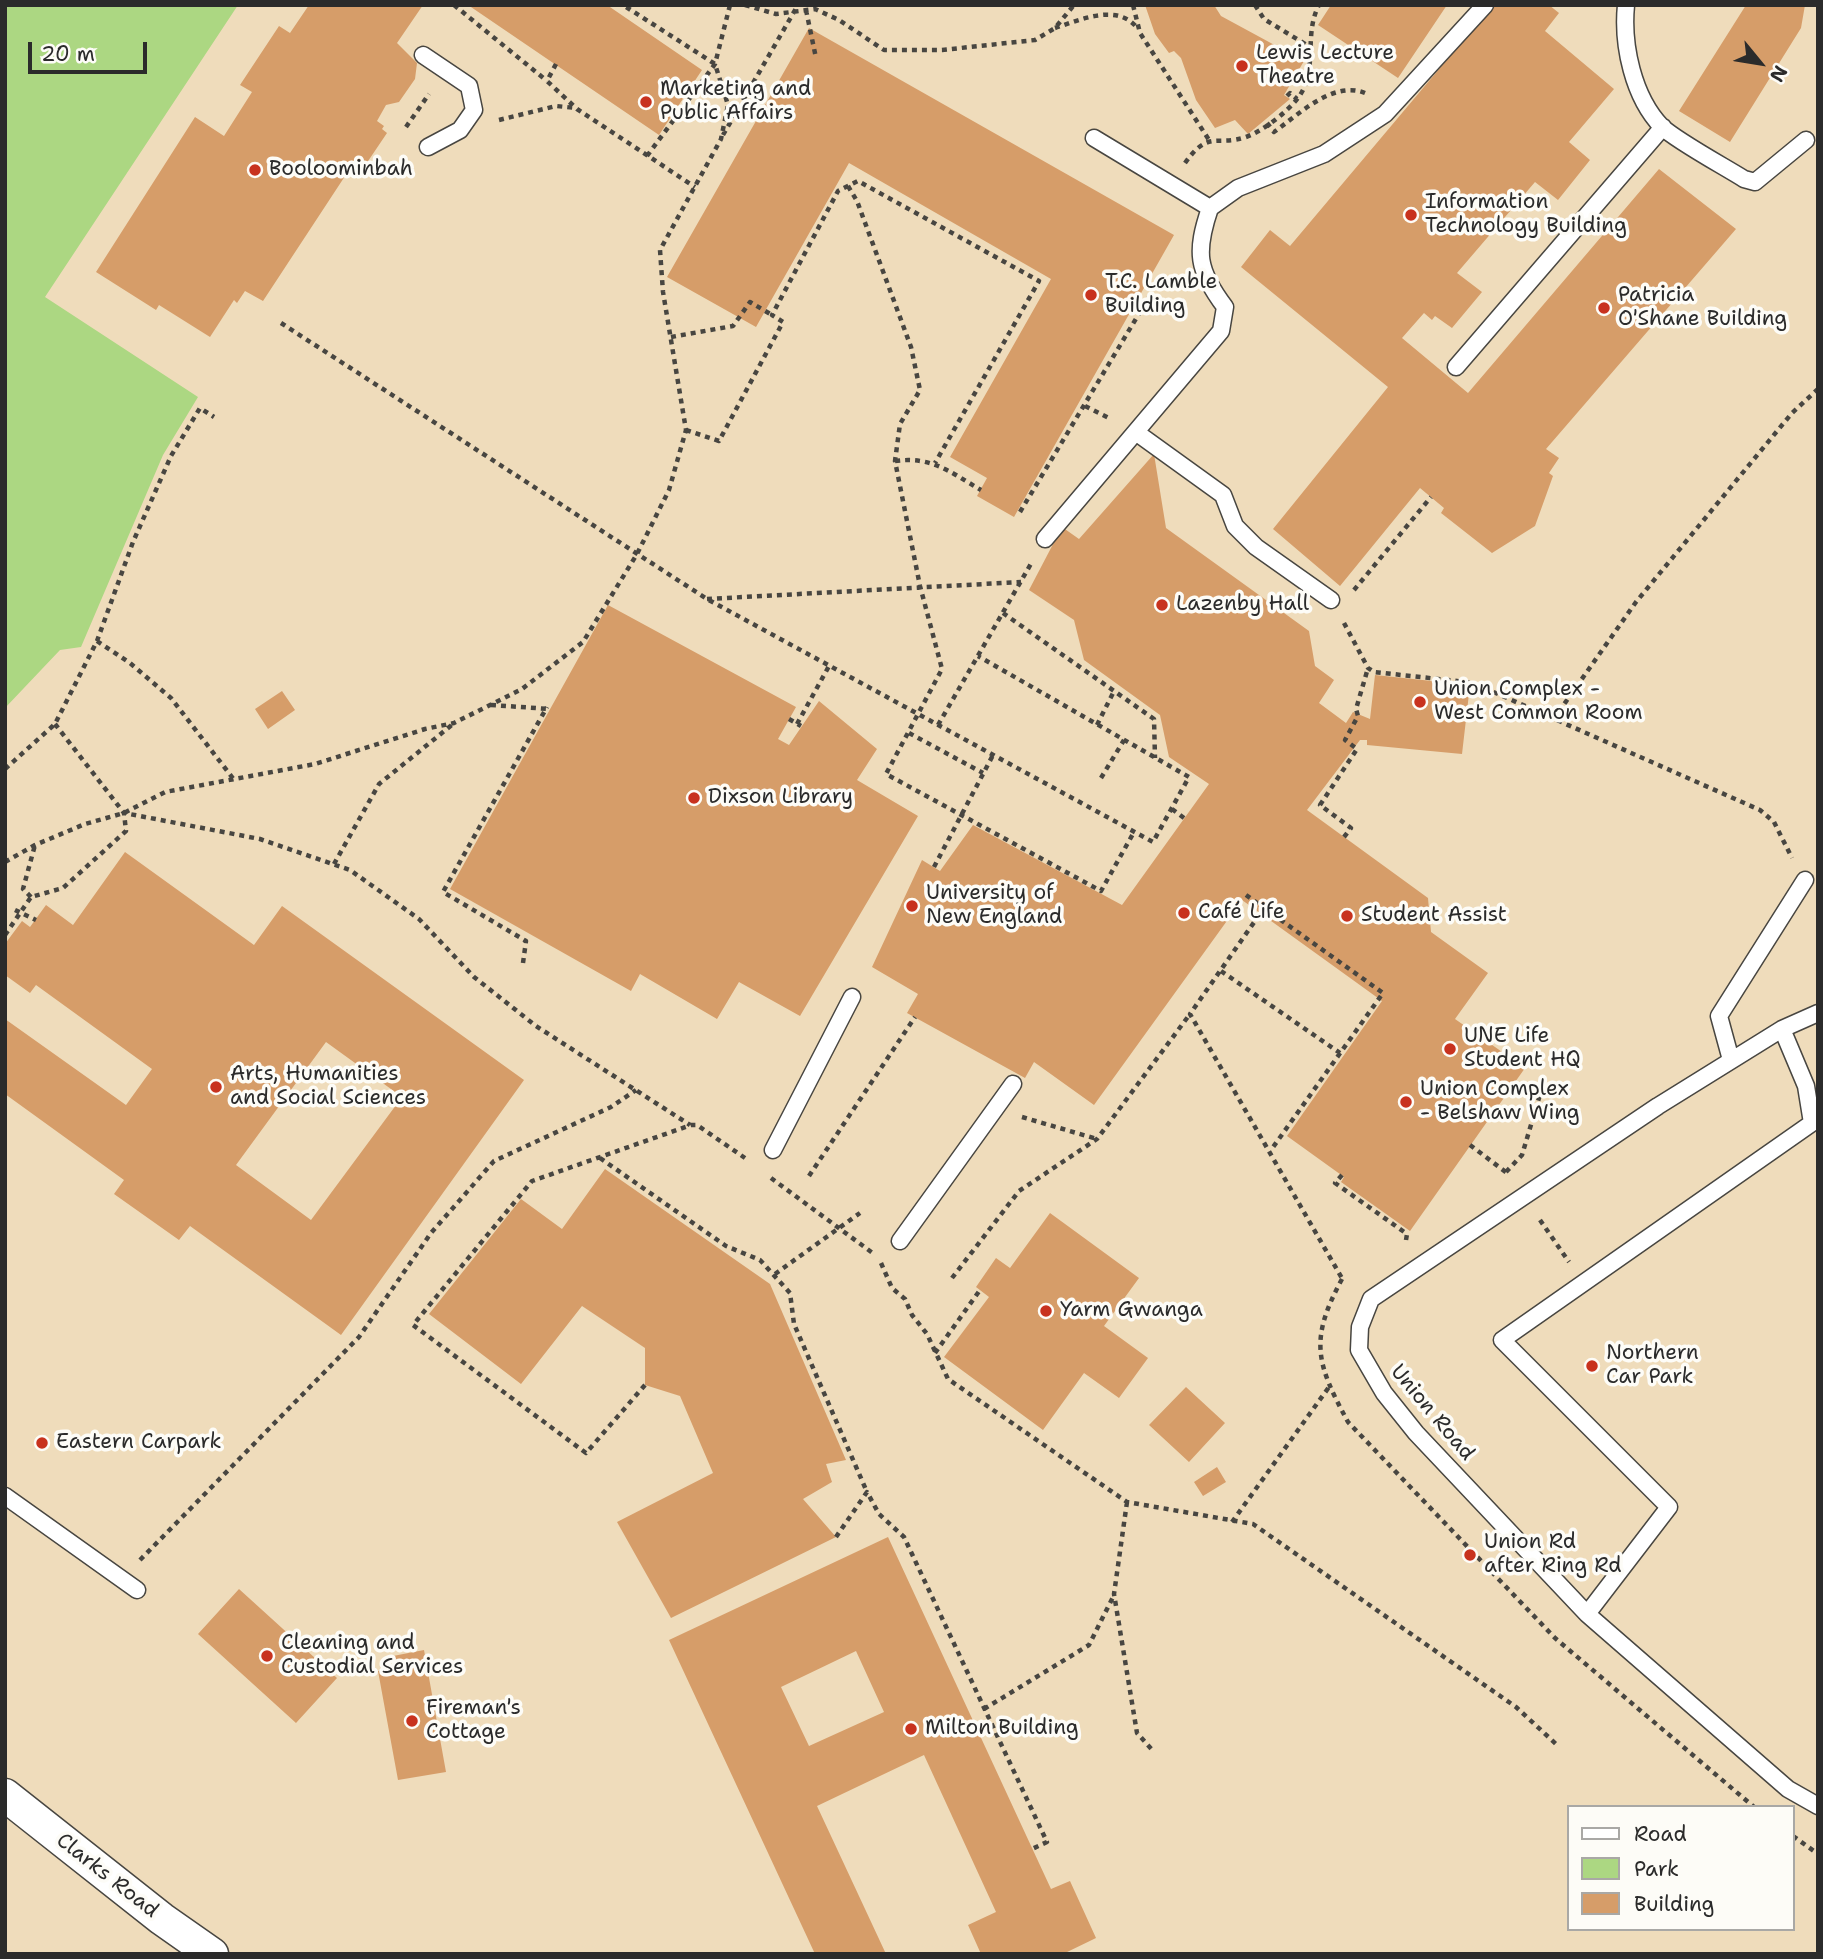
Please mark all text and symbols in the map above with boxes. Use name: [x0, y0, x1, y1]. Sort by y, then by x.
scale bar: [32, 28, 150, 72]
north arrow: [1725, 28, 1795, 98]
text: 20 m: [41, 40, 95, 68]
place label: Lewis Lecture Theatre: [1256, 41, 1394, 91]
marker: Lewis Lecture Theatre: [1234, 58, 1250, 74]
text: N: [1764, 61, 1793, 87]
place label: Marketing and Public Affairs: [660, 77, 811, 127]
marker: Marketing and Public Affairs: [638, 94, 654, 110]
place label: Booloominbah: [269, 157, 413, 183]
marker: Booloominbah: [247, 162, 263, 178]
place label: Information Technology Building: [1425, 190, 1627, 240]
marker: Information Technology Building: [1403, 207, 1419, 223]
place label: T.C. Lamble Building: [1105, 270, 1217, 320]
place label: Patricia O'Shane Building: [1618, 283, 1787, 333]
marker: T.C. Lamble Building: [1083, 287, 1099, 303]
marker: Patricia O'Shane Building: [1596, 300, 1612, 316]
place label: Lazenby Hall: [1176, 592, 1309, 618]
marker: Lazenby Hall: [1154, 597, 1170, 613]
place label: Union Complex - West Common Room: [1434, 677, 1643, 727]
marker: Union Complex - West Common Room: [1412, 694, 1428, 710]
place label: Dixson Library: [708, 785, 853, 811]
marker: Dixson Library: [686, 790, 702, 806]
place label: University of New England: [926, 881, 1062, 931]
marker: University of New England: [904, 898, 920, 914]
place label: Café Life: [1198, 900, 1285, 926]
place label: Student Assist: [1361, 903, 1507, 929]
marker: Café Life: [1176, 905, 1192, 921]
marker: Student Assist: [1339, 908, 1355, 924]
place label: UNE Life Student HQ: [1464, 1024, 1581, 1074]
marker: UNE Life Student HQ: [1442, 1041, 1458, 1057]
place label: Arts, Humanities and Social Sciences: [230, 1062, 426, 1112]
place label: Union Complex - Belshaw Wing: [1420, 1077, 1580, 1127]
marker: Arts, Humanities and Social Sciences: [208, 1079, 224, 1095]
marker: Union Complex - Belshaw Wing: [1398, 1094, 1414, 1110]
place label: Yarm Gwanga: [1060, 1298, 1203, 1324]
marker: Yarm Gwanga: [1038, 1303, 1054, 1319]
place label: Northern Car Park: [1606, 1341, 1699, 1391]
marker: Northern Car Park: [1584, 1358, 1600, 1374]
street label: Union Road: [1385, 1360, 1479, 1466]
place label: Eastern Carpark: [56, 1430, 222, 1456]
marker: Eastern Carpark: [34, 1435, 50, 1451]
place label: Union Rd after Ring Rd: [1484, 1530, 1622, 1580]
marker: Union Rd after Ring Rd: [1462, 1547, 1478, 1563]
place label: Cleaning and Custodial Services: [281, 1631, 463, 1681]
marker: Cleaning and Custodial Services: [259, 1648, 275, 1664]
place label: Fireman's Cottage: [426, 1696, 521, 1746]
marker: Fireman's Cottage: [404, 1713, 420, 1729]
place label: Milton Building: [925, 1716, 1079, 1742]
marker: Milton Building: [903, 1721, 919, 1737]
legend: [1568, 1805, 1795, 1931]
text: Road: [1634, 1820, 1687, 1848]
street label: Clarks Road: [51, 1828, 163, 1924]
text: Park: [1634, 1855, 1679, 1883]
text: Building: [1634, 1890, 1714, 1918]

